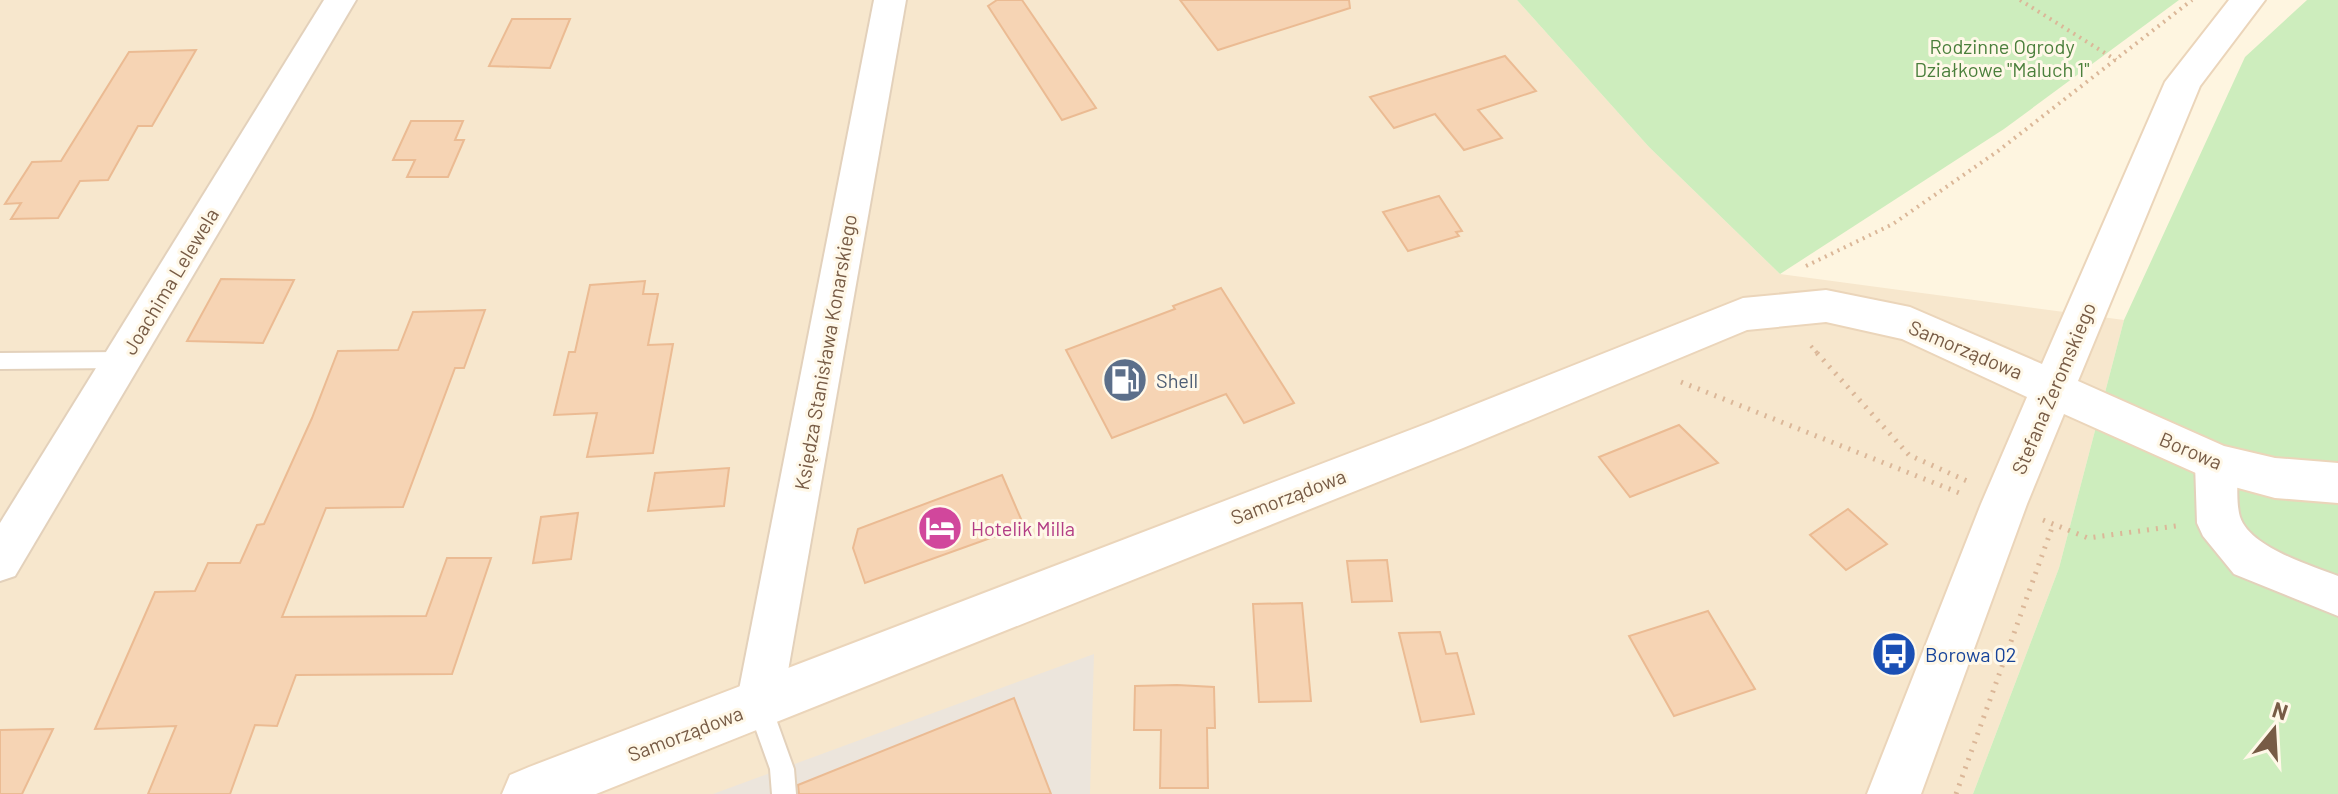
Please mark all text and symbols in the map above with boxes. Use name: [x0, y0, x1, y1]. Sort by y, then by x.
park label: Rodzinne Ogrody Działkowe "Maluch 1": [1915, 34, 2089, 81]
street label: Joachima Lelewela: [117, 204, 223, 358]
street label: Księdza Stanisława Konarskiego: [789, 212, 861, 492]
street label: Stefana Żeromskiego: [2006, 298, 2100, 478]
street label: Samorządowa: [1905, 314, 2027, 384]
fuel station icon: Shell: [1101, 356, 1149, 404]
place label: Shell: [1156, 368, 1198, 392]
street label: Borowa: [2156, 426, 2226, 474]
street label: Samorządowa: [1227, 463, 1349, 529]
hotel icon: Hotelik Milla: [916, 504, 964, 552]
place label: Hotelik Milla: [971, 516, 1075, 540]
bus stop icon: Borowa 02: [1870, 630, 1918, 678]
place label: Borowa 02: [1925, 642, 2017, 666]
north arrow: [2234, 690, 2314, 770]
text: N: [2270, 695, 2291, 725]
street label: Samorządowa: [624, 700, 746, 766]

